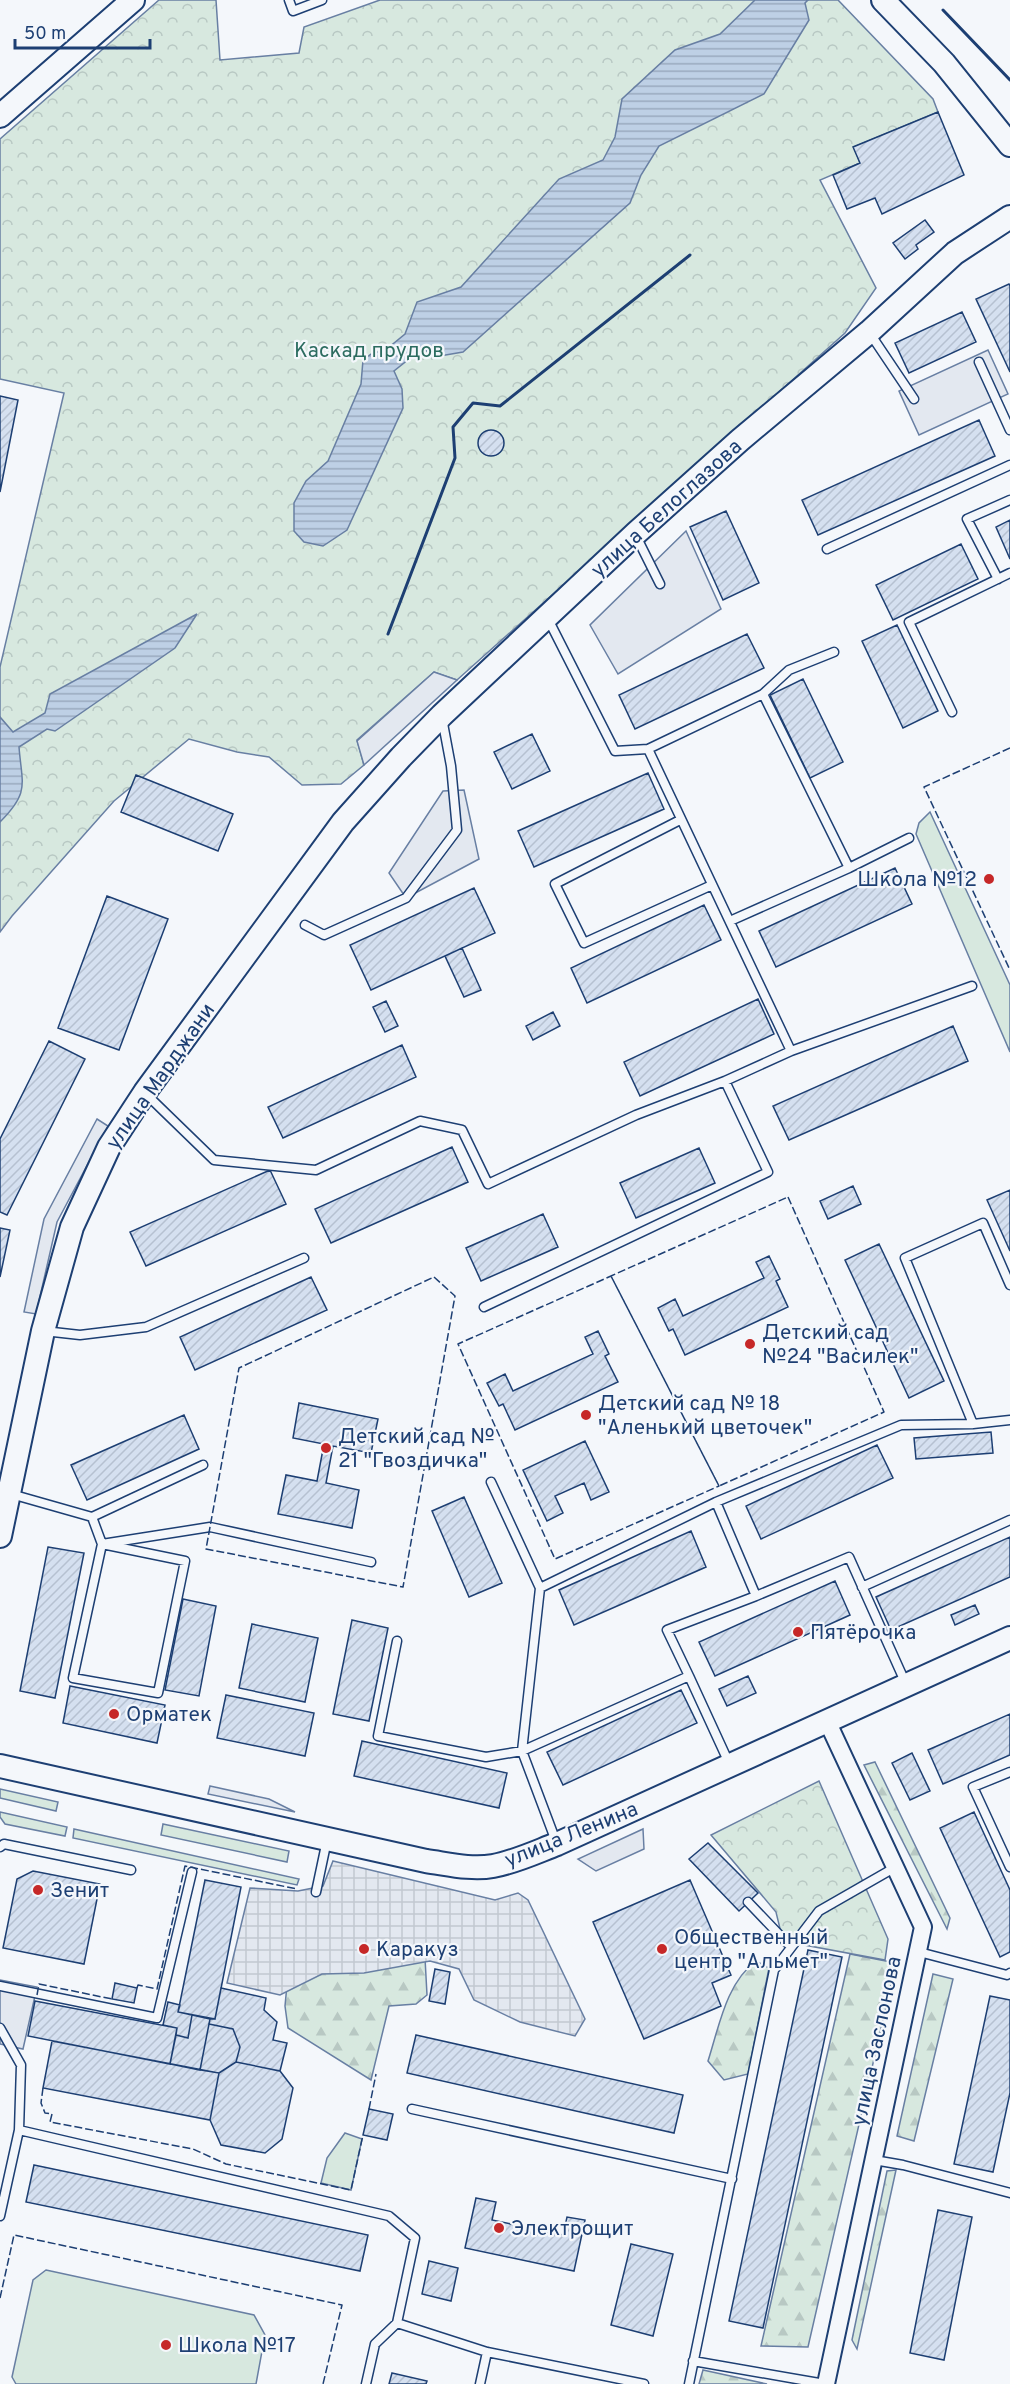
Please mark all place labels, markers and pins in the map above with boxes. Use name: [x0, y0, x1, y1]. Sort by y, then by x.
place label: Школа №12: [857, 867, 977, 894]
marker: Школа №12: [982, 872, 996, 886]
place label: Детский сад №24 "Василек": [762, 1320, 919, 1371]
marker: Детский сад №24 "Василек": [743, 1337, 757, 1351]
place label: Детский сад № 18 "Аленький цветочек": [598, 1391, 812, 1442]
marker: Детский сад № 18 "Аленький цветочек": [579, 1408, 593, 1422]
place label: Детский сад № 21 "Гвоздичка": [338, 1424, 495, 1475]
marker: Детский сад № 21 "Гвоздичка": [319, 1441, 333, 1455]
place label: Пятёрочка: [810, 1620, 916, 1647]
marker: Пятёрочка: [791, 1625, 805, 1639]
place label: Орматек: [126, 1702, 212, 1729]
marker: Орматек: [107, 1707, 121, 1721]
place label: Зенит: [50, 1878, 109, 1905]
marker: Зенит: [31, 1883, 45, 1897]
place label: Общественный центр "Альмет": [674, 1925, 828, 1976]
place label: Каракуз: [376, 1937, 459, 1964]
marker: Каракуз: [357, 1942, 371, 1956]
marker: Общественный центр "Альмет": [655, 1942, 669, 1956]
place label: Электрощит: [511, 2216, 634, 2243]
marker: Электрощит: [492, 2221, 506, 2235]
place label: Школа №17: [178, 2333, 296, 2360]
marker: Школа №17: [159, 2338, 173, 2352]

